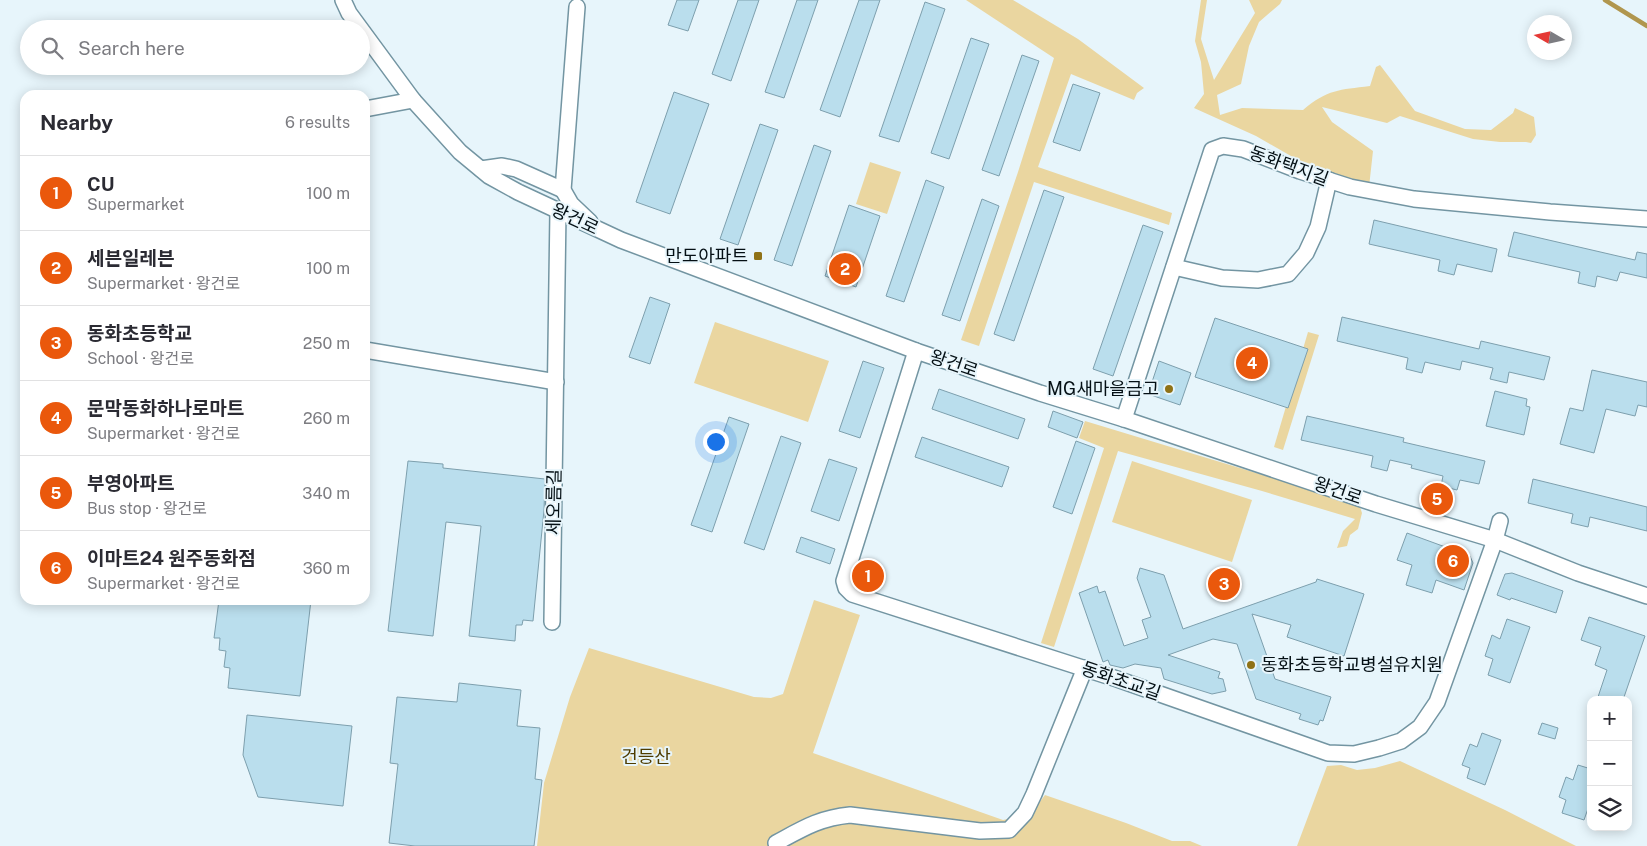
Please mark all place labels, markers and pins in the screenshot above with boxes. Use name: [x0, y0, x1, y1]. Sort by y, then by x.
place label: 만도아파트: [665, 245, 748, 266]
marker: 만도아파트: [752, 250, 764, 262]
pin: 2: [829, 250, 861, 288]
pin: 4: [1236, 344, 1268, 382]
place label: MG새마을금고: [1047, 378, 1159, 399]
marker: MG새마을금고: [1163, 383, 1175, 395]
pin: 5: [1421, 480, 1453, 518]
pin: 6: [1437, 542, 1469, 580]
pin: 1: [852, 557, 884, 595]
pin: 3: [1208, 565, 1240, 603]
place label: 동화초등학교병설유치원: [1261, 654, 1443, 675]
marker: 동화초등학교병설유치원: [1245, 659, 1257, 671]

